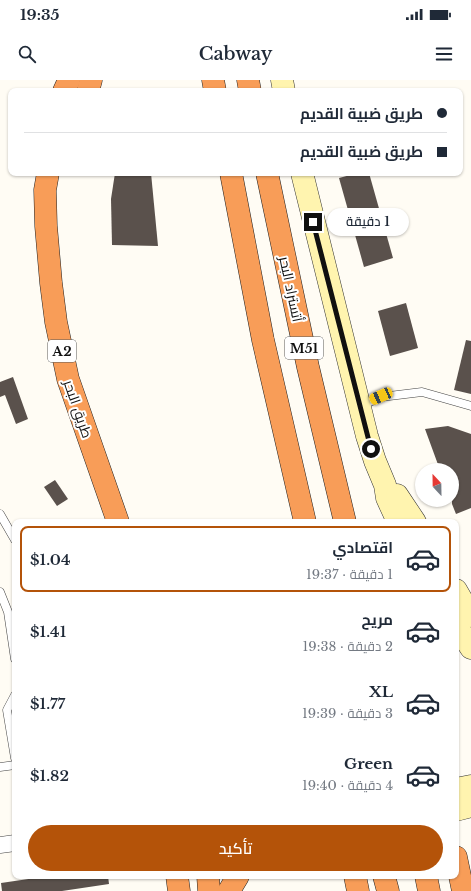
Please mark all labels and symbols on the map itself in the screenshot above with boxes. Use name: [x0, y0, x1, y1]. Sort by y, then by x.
callout: 1 دقيقة: [327, 208, 409, 236]
route end: [304, 213, 322, 231]
street label: أتستراد البحر: [275, 253, 307, 324]
road number: M51: [285, 337, 323, 359]
road number: A2: [48, 340, 76, 362]
street label: طريق البحر: [59, 377, 96, 440]
car: [368, 386, 394, 406]
route start: [362, 440, 380, 458]
north arrow: [415, 463, 459, 507]

